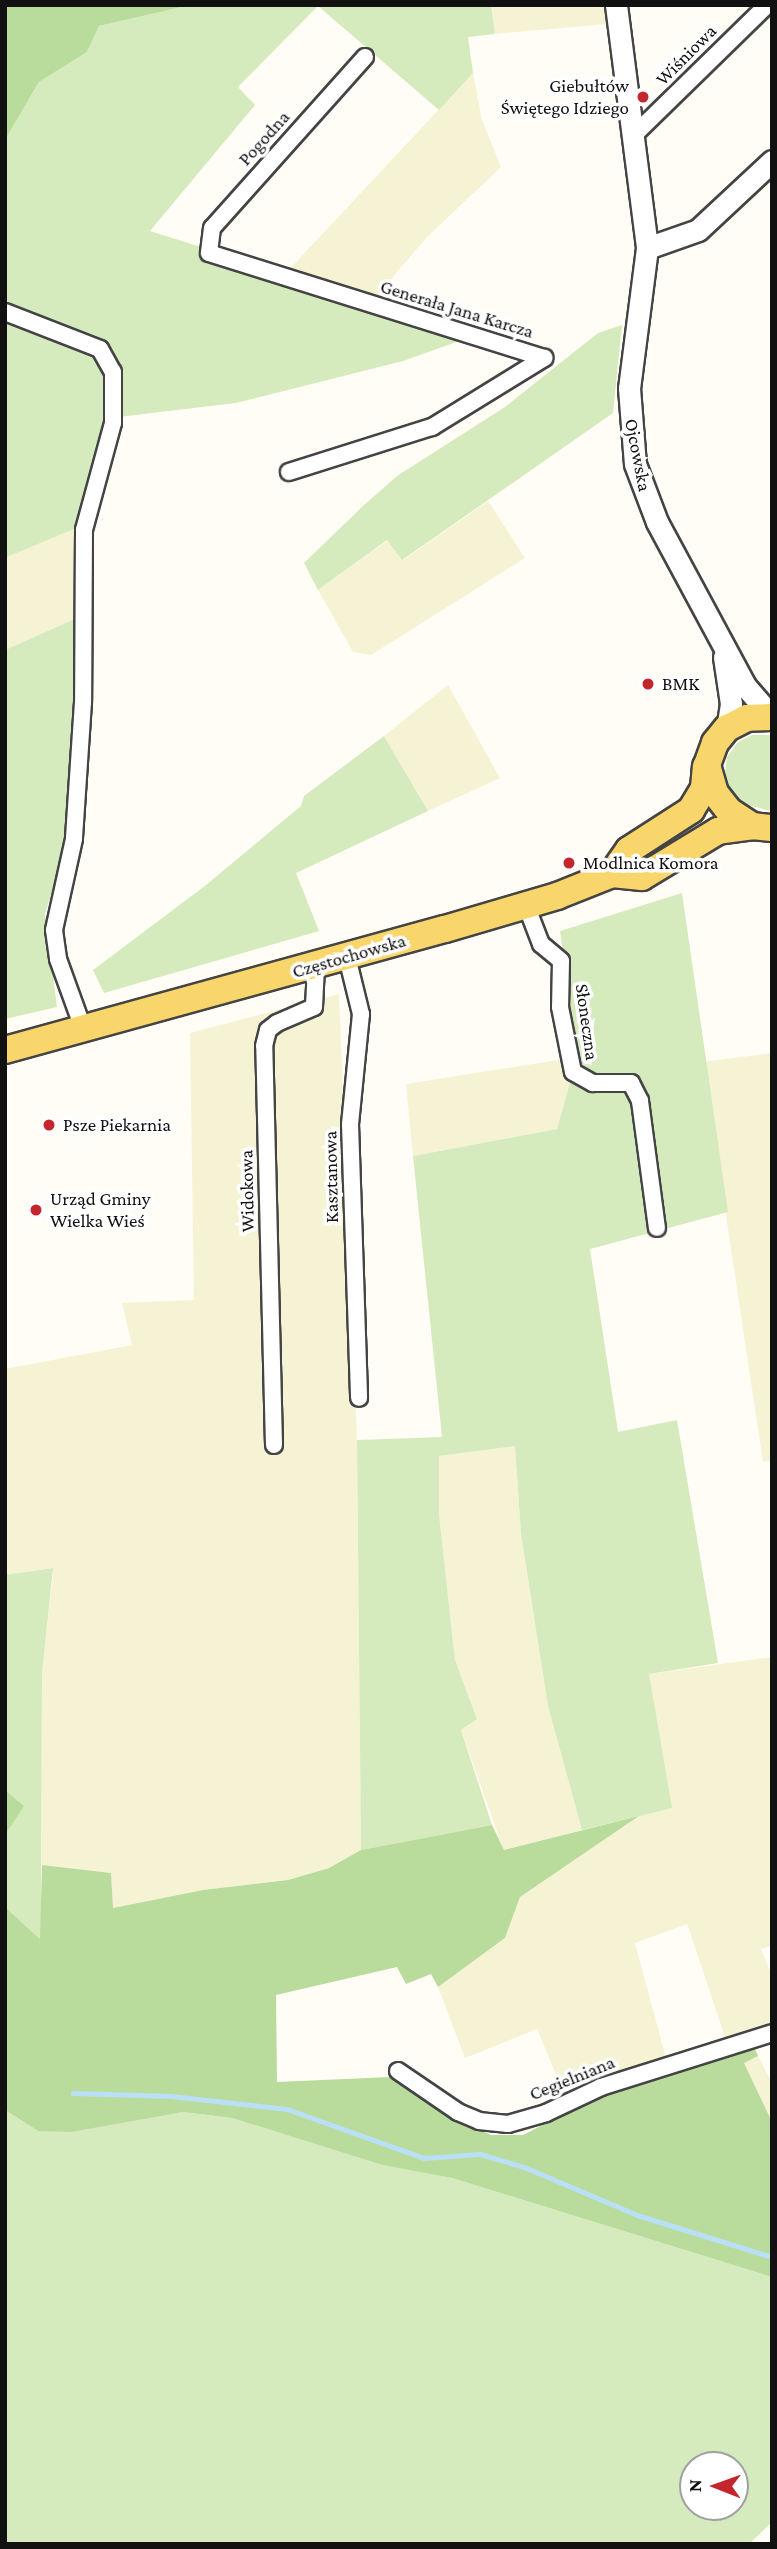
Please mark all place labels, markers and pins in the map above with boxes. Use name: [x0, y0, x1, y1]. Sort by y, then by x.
place label: Giebułtów Świętego Idziego: [501, 75, 629, 119]
marker: Giebułtów Świętego Idziego: [635, 89, 651, 105]
place label: BMK: [662, 673, 699, 695]
marker: BMK: [640, 676, 656, 692]
place label: Modlnica Komora: [583, 852, 719, 874]
marker: Modlnica Komora: [561, 855, 577, 871]
place label: Psze Piekarnia: [63, 1114, 171, 1136]
marker: Psze Piekarnia: [41, 1117, 57, 1133]
place label: Urząd Gminy Wielka Wieś: [50, 1188, 151, 1232]
marker: Urząd Gminy Wielka Wieś: [28, 1202, 44, 1218]

